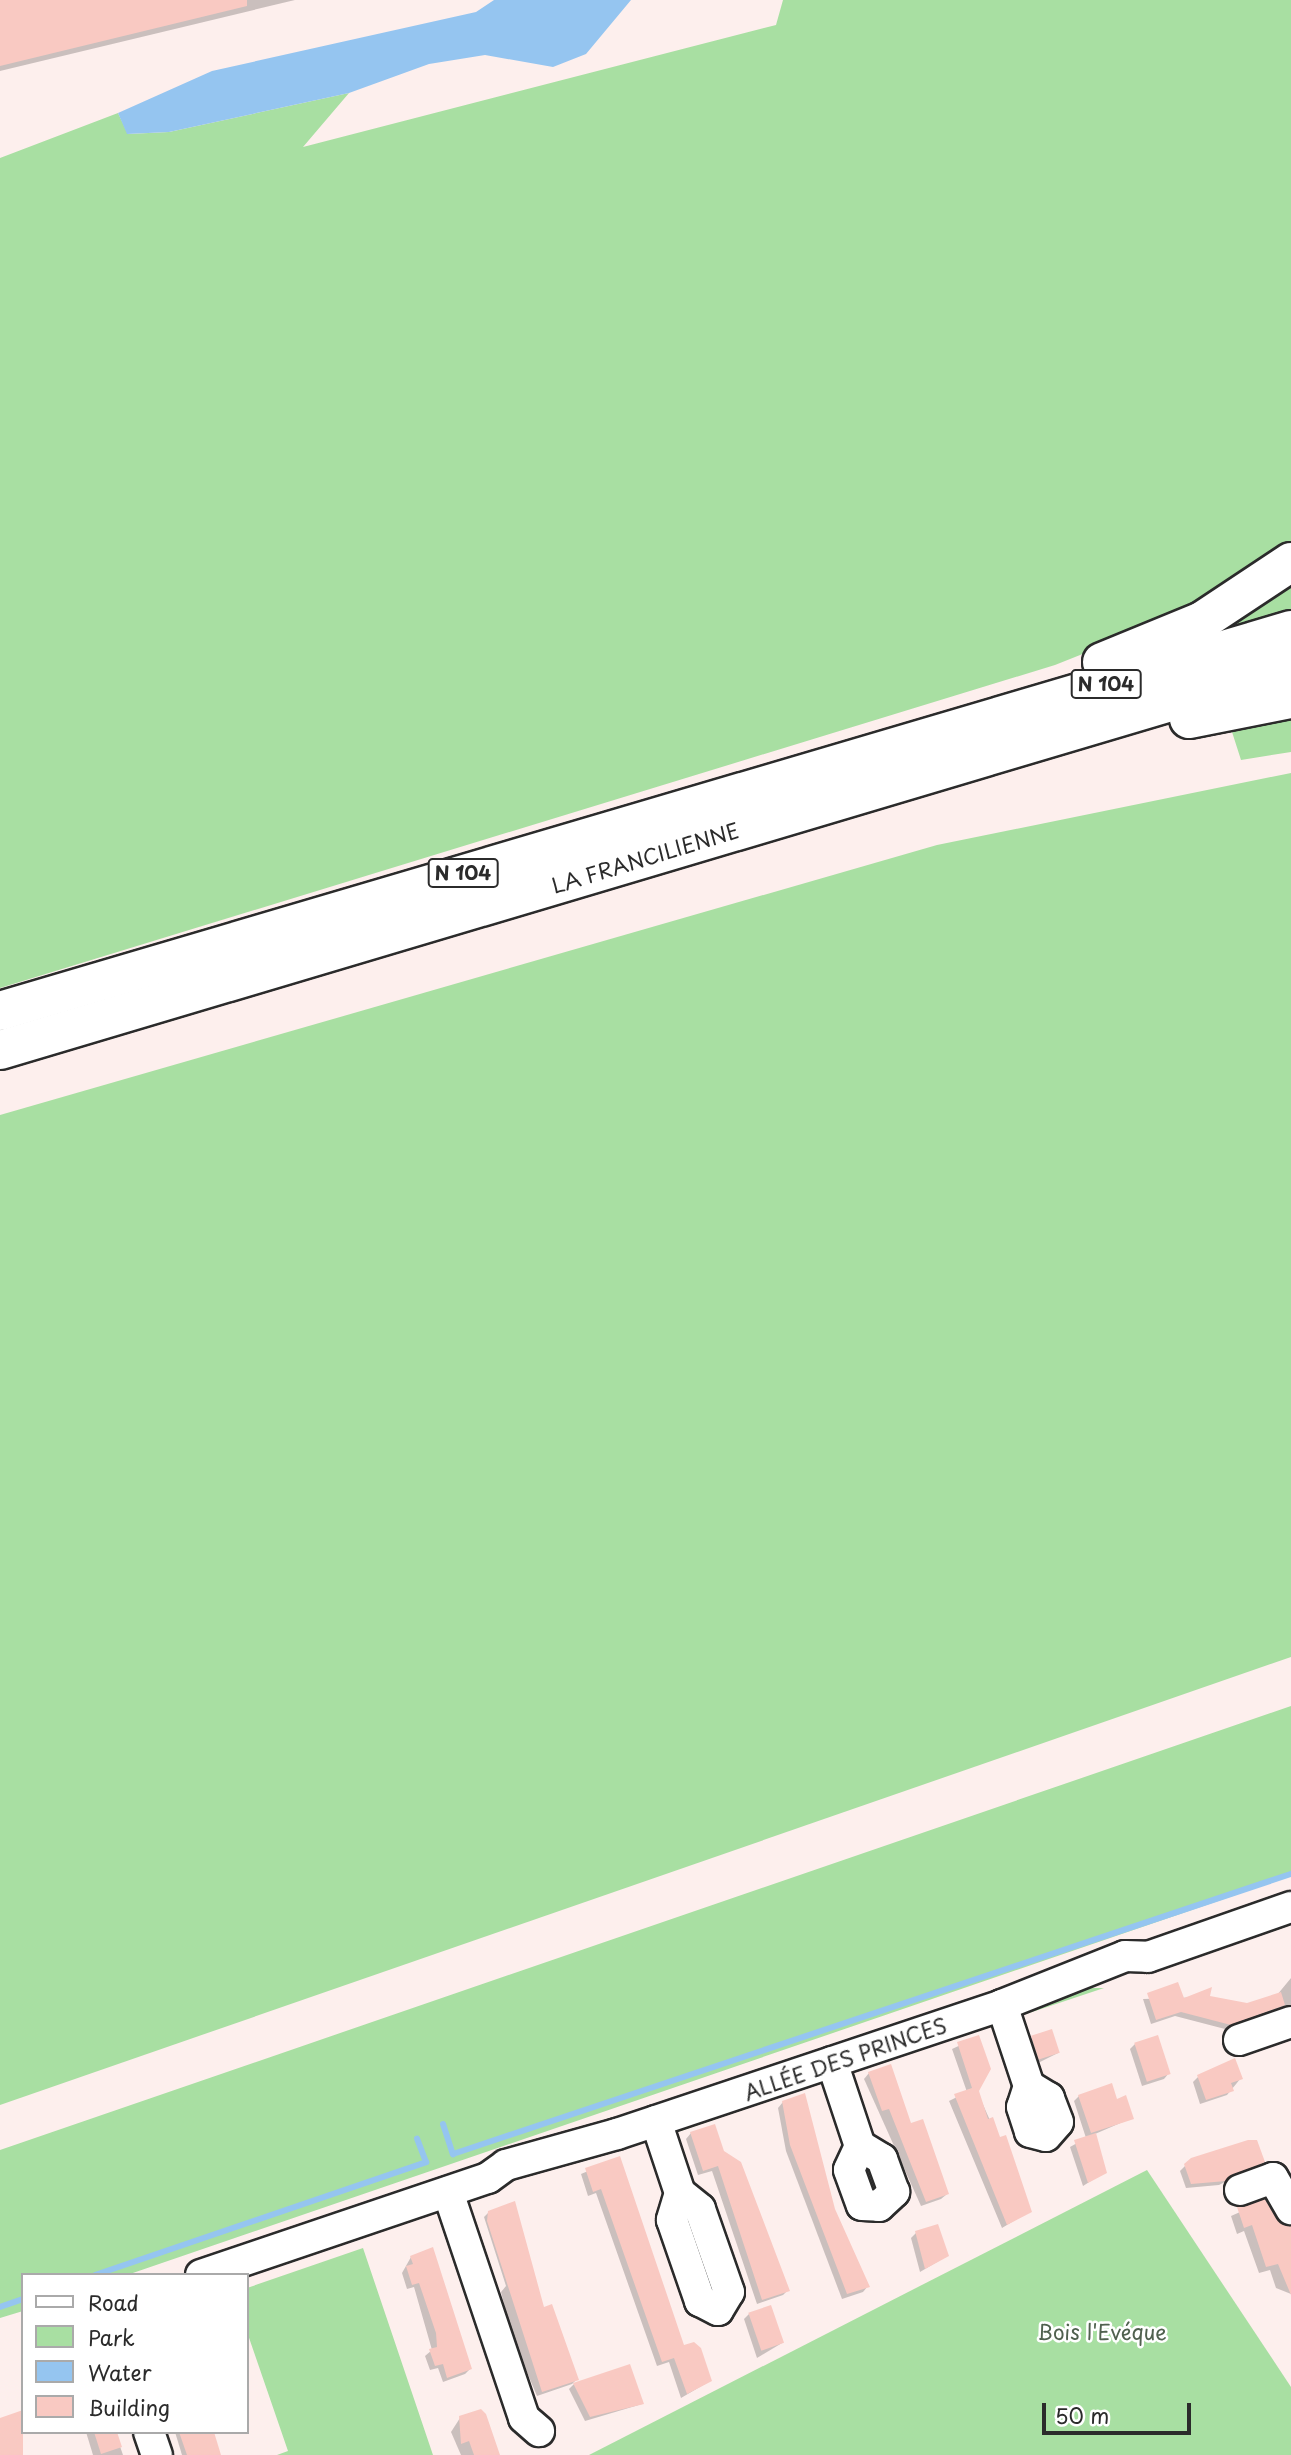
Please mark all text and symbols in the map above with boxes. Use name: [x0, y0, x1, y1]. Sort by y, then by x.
road number: N 104: [1069, 668, 1143, 699]
street label: LA FRANCILIENNE: [549, 817, 741, 897]
road number: N 104: [426, 858, 500, 888]
street label: ALLÉE DES PRINCES: [739, 2011, 951, 2105]
legend: [21, 2273, 248, 2434]
text: Road: [88, 2286, 139, 2318]
park label: Bois l'Evéque: [1037, 2318, 1167, 2344]
text: Park: [88, 2321, 135, 2353]
text: Water: [88, 2356, 151, 2388]
scale bar: [1046, 2388, 1195, 2432]
text: Building: [88, 2391, 170, 2423]
text: 50 m: [1055, 2399, 1109, 2431]

